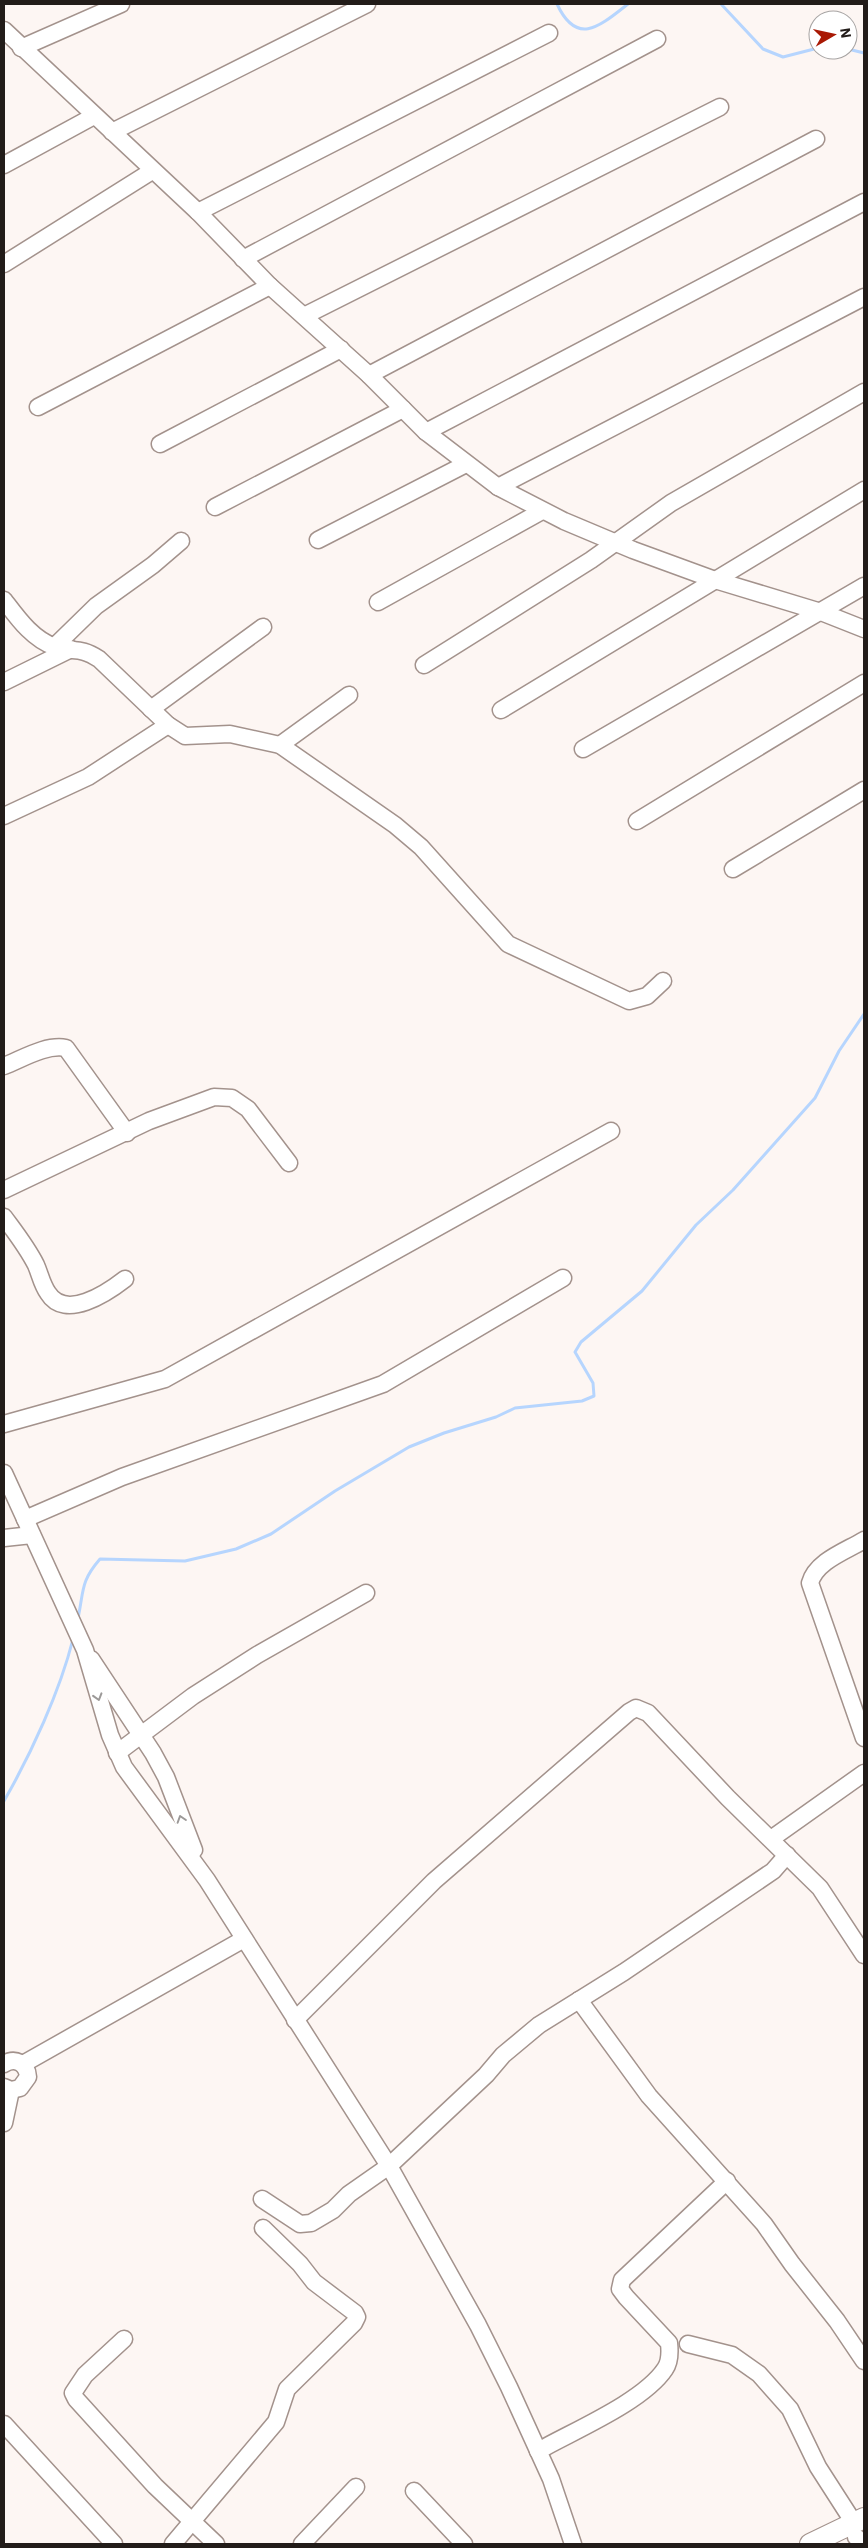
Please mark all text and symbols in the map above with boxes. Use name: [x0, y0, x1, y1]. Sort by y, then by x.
north arrow: [808, 10, 858, 60]
text: N: [836, 27, 856, 39]
one-way arrow: [92, 1693, 102, 1701]
one-way arrow: [177, 1815, 187, 1823]

